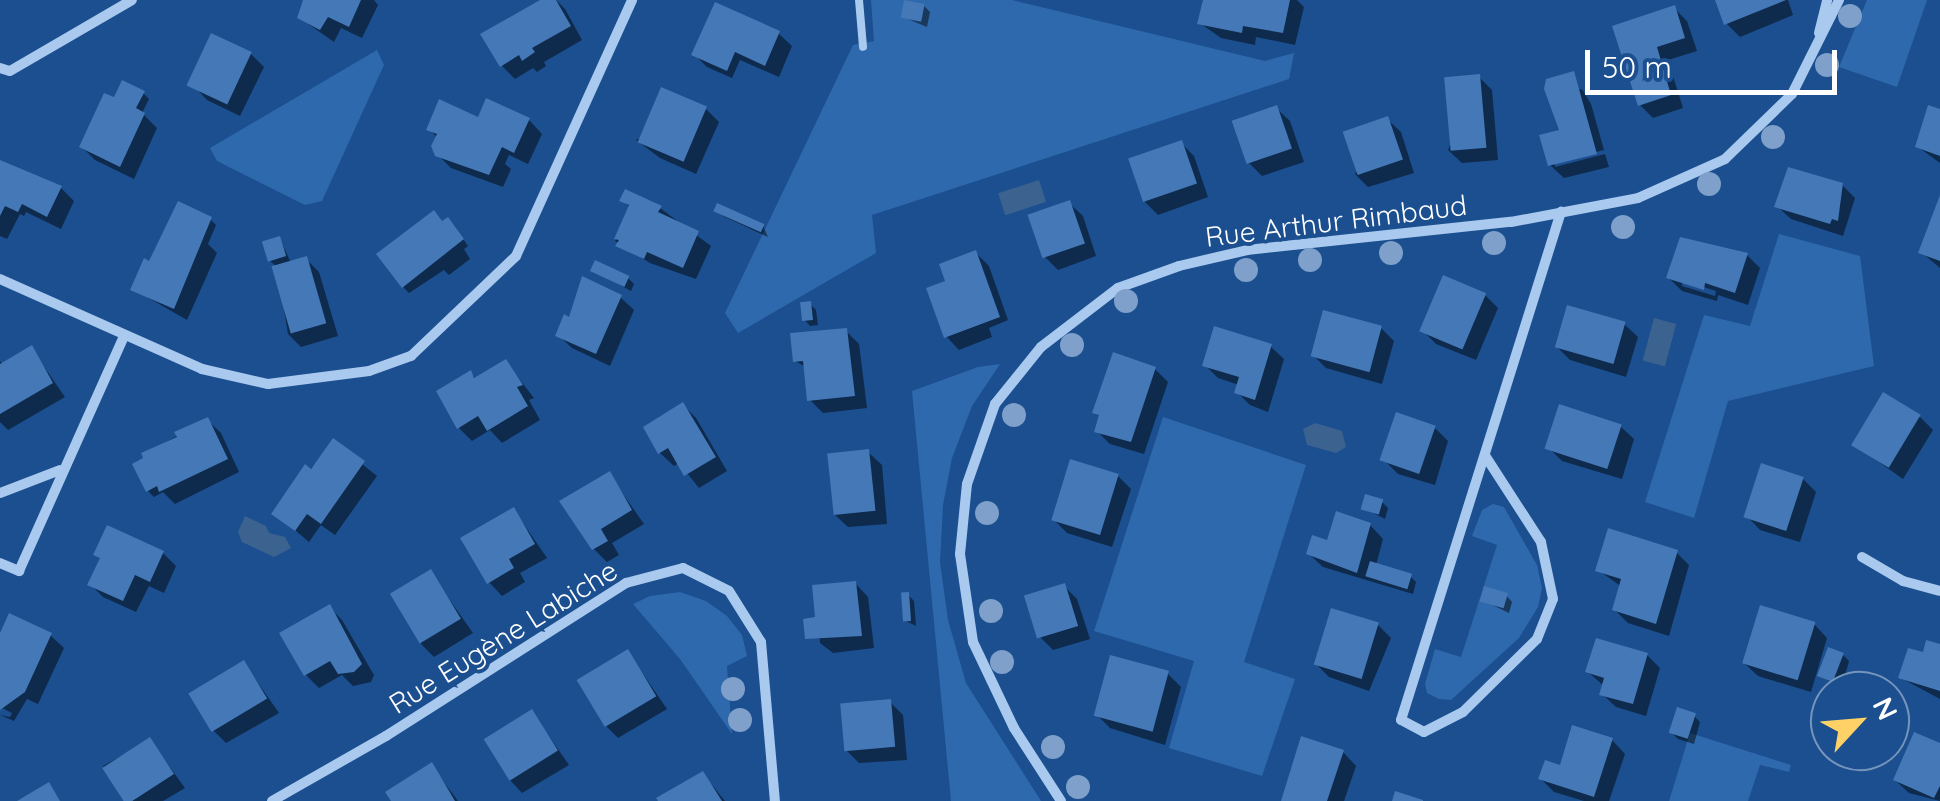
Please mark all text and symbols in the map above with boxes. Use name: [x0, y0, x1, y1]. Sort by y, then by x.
scale bar: [1590, 30, 1842, 92]
text: 50 m: [1602, 48, 1672, 86]
street label: Rue Arthur Rimbaud: [1203, 188, 1469, 254]
street label: Rue Eugène Labiche: [383, 553, 623, 721]
north arrow: [1810, 671, 1910, 771]
text: N: [1865, 692, 1906, 725]

